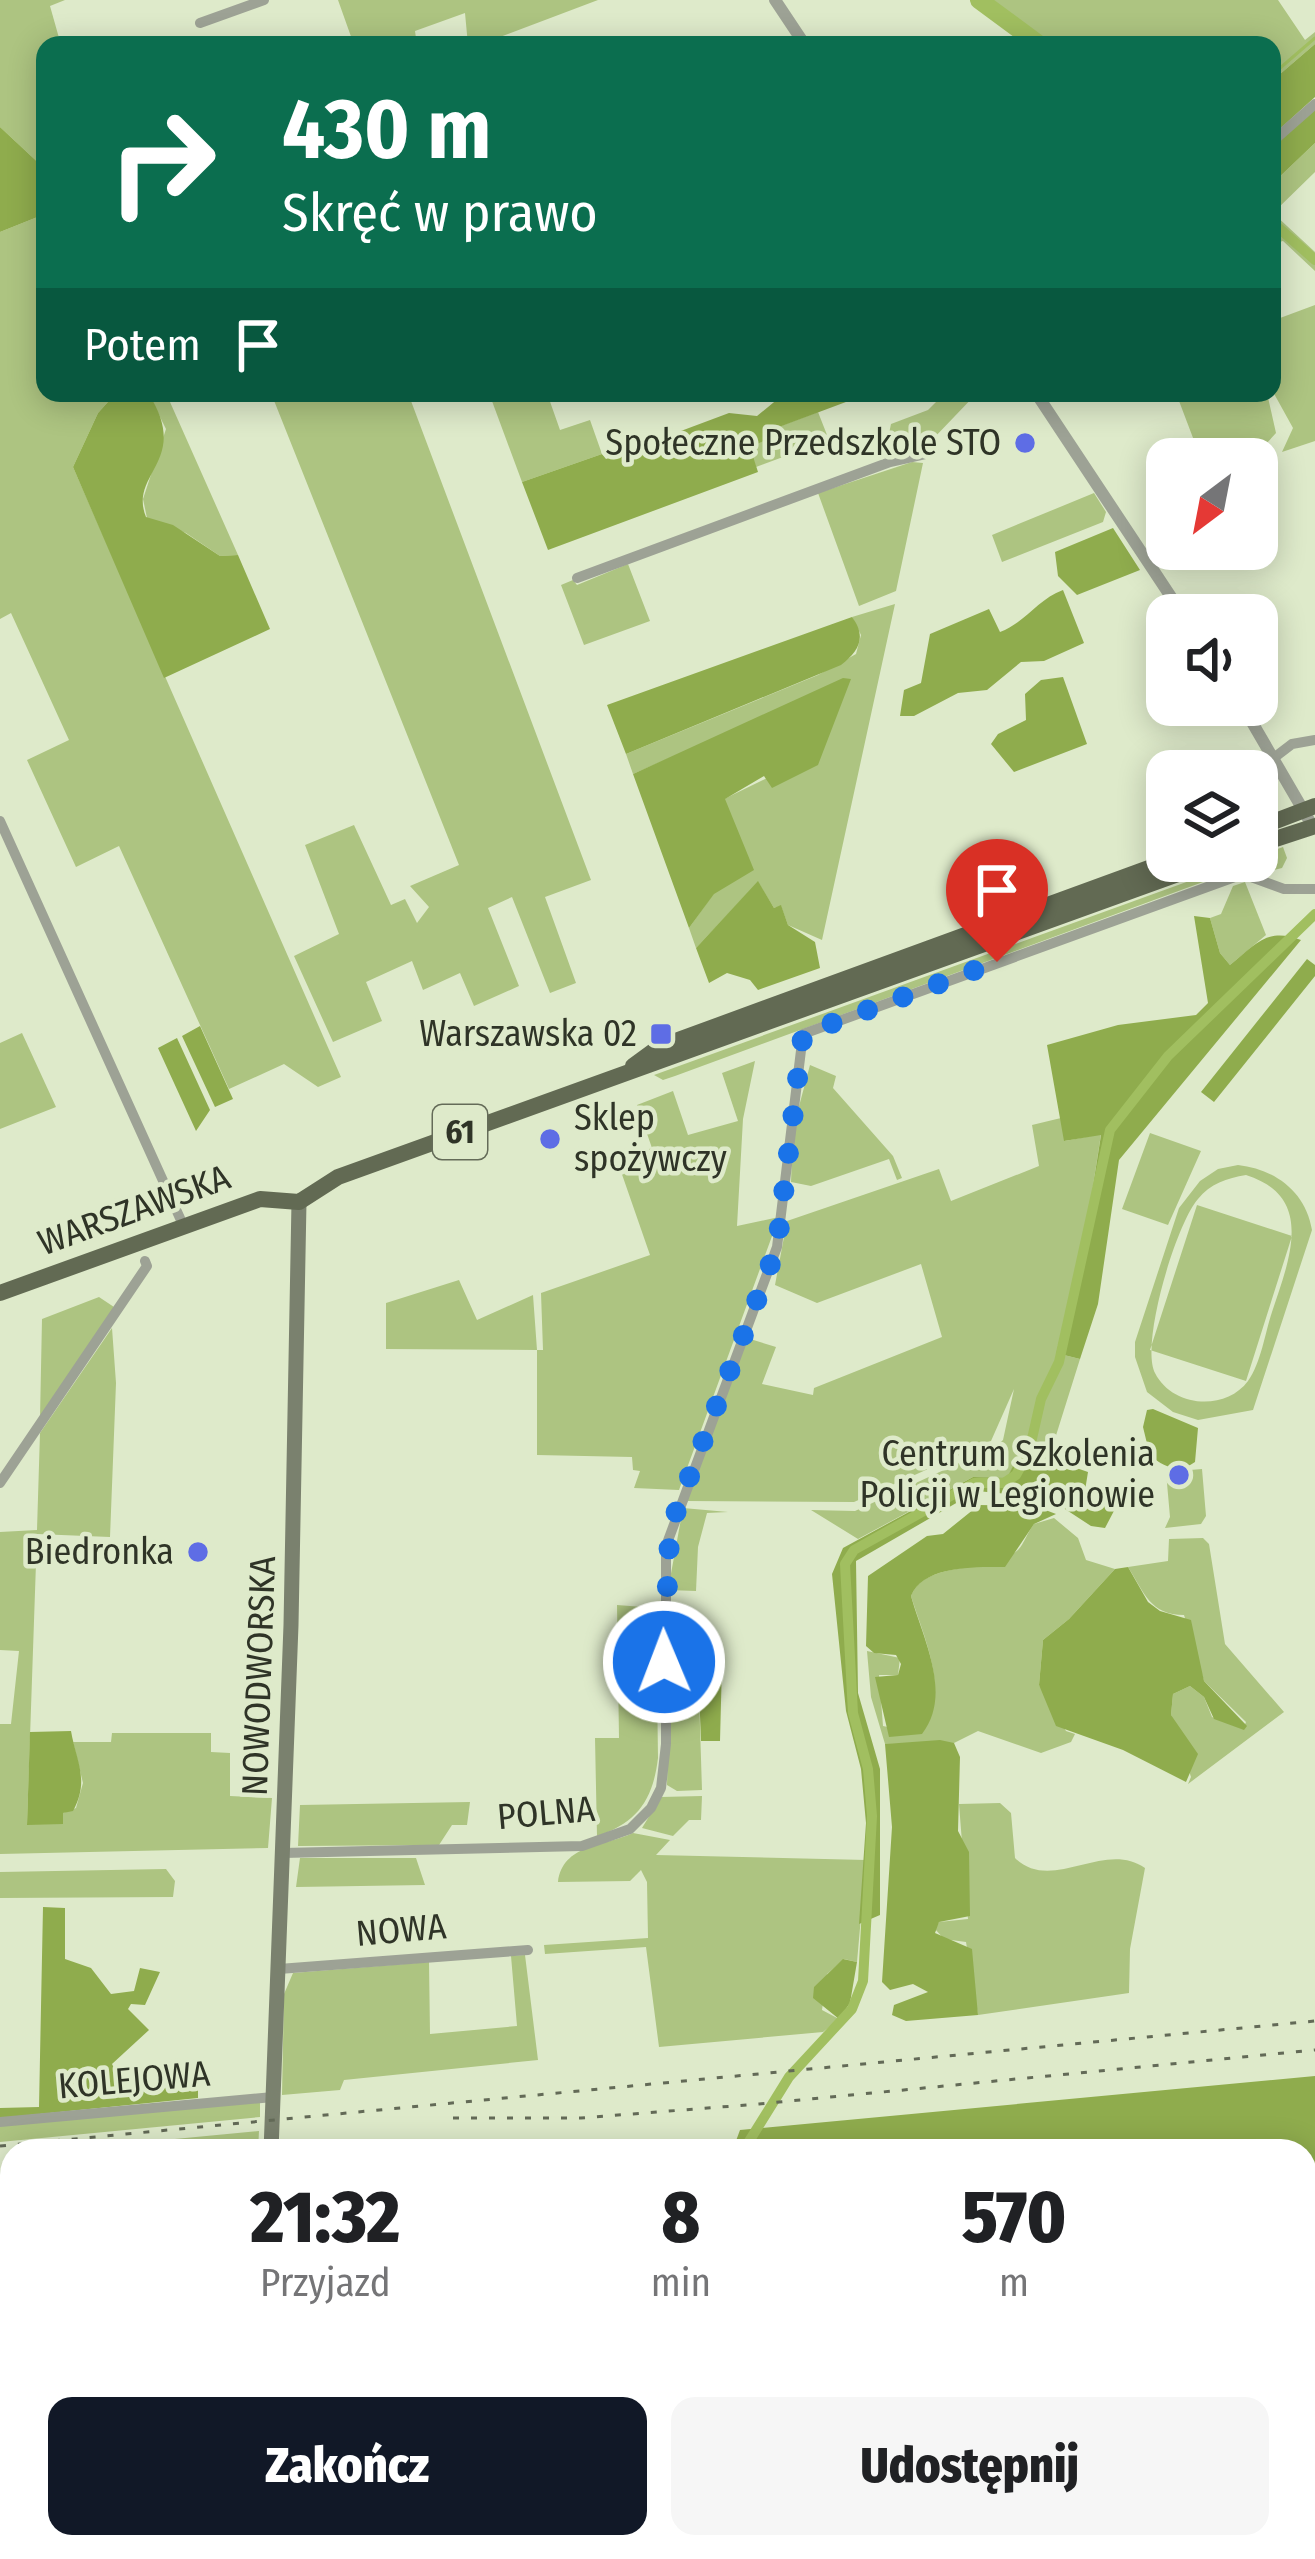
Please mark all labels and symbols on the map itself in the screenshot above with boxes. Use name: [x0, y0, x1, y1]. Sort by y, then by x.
place label: Społeczne Przedszkole STO: [605, 421, 1001, 465]
marker: Społeczne Przedszkole STO: [1012, 430, 1038, 456]
north arrow: [1146, 438, 1278, 570]
pin: [946, 839, 1048, 962]
place label: Warszawska 02: [419, 1012, 637, 1056]
marker: Warszawska 02: [648, 1021, 674, 1047]
place label: Sklep spożywczy: [574, 1096, 727, 1181]
road number: 61: [433, 1105, 487, 1159]
marker: Sklep spożywczy: [537, 1126, 563, 1152]
street label: WARSZAWSKA: [32, 1155, 236, 1265]
place label: Centrum Szkolenia Policji w Legionowie: [859, 1432, 1155, 1517]
marker: Centrum Szkolenia Policji w Legionowie: [1166, 1462, 1192, 1488]
place label: Biedronka: [25, 1530, 174, 1574]
marker: Biedronka: [185, 1539, 211, 1565]
street label: NOWODWORSKA: [233, 1555, 285, 1797]
position arrow: [601, 1599, 727, 1725]
street label: POLNA: [495, 1787, 597, 1839]
street label: NOWA: [354, 1904, 448, 1956]
street label: KOLEJOWA: [56, 2051, 212, 2109]

